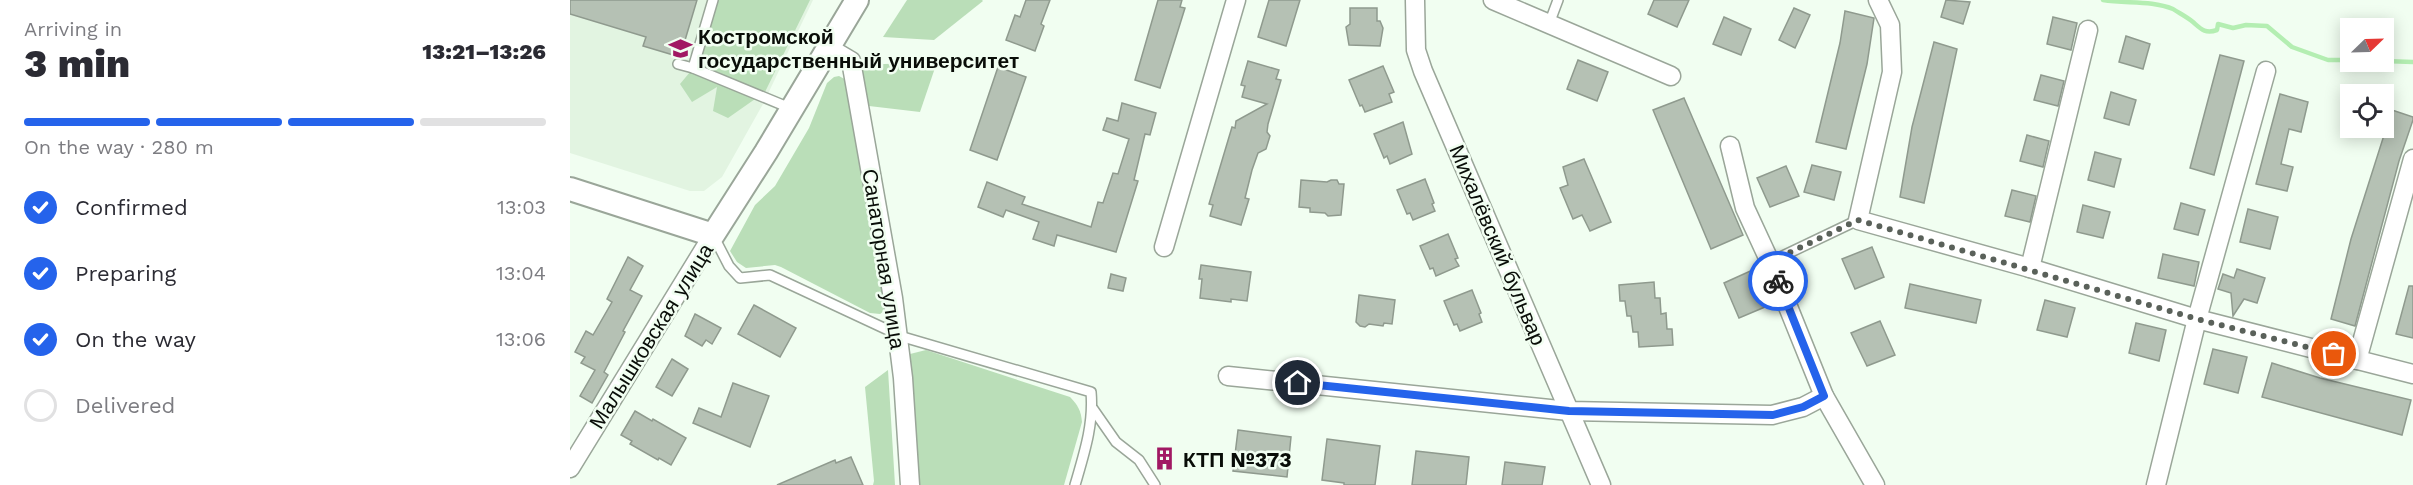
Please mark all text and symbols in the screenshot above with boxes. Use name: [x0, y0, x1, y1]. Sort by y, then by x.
text: Arriving in: [24, 17, 122, 41]
north arrow: [2340, 18, 2394, 72]
map controls: [2340, 18, 2394, 138]
place label: Костромской государственный университет: [698, 24, 1019, 73]
school or university icon: Костромской государственный университет: [667, 35, 693, 61]
text: 13:21–13:26: [422, 39, 546, 64]
text: 3 min: [24, 41, 130, 86]
button: locate: [2340, 84, 2394, 138]
text: On the way · 280 m: [24, 135, 214, 159]
street label: Михалёвский бульвар: [1444, 141, 1552, 349]
street label: Санаторная улица: [857, 167, 911, 351]
icon: check: [24, 191, 57, 224]
text: Confirmed: [75, 195, 188, 220]
text: 13:03: [497, 195, 546, 219]
street label: Малышковская улица: [584, 238, 718, 433]
courier: [1748, 251, 1808, 311]
icon: check: [24, 257, 57, 290]
text: Preparing: [75, 261, 176, 286]
text: 13:04: [496, 261, 546, 285]
icon: bike: [1762, 265, 1795, 298]
icon: check: [24, 323, 57, 356]
text: On the way: [75, 327, 196, 352]
text: 13:06: [496, 327, 546, 351]
pin: [2308, 328, 2359, 379]
icon: bag: [2317, 337, 2350, 370]
pin: [1272, 357, 1323, 408]
icon: home: [1281, 366, 1314, 399]
text: Delivered: [75, 393, 175, 418]
building icon: КТП №373: [1152, 446, 1178, 472]
place label: КТП №373: [1183, 447, 1292, 472]

